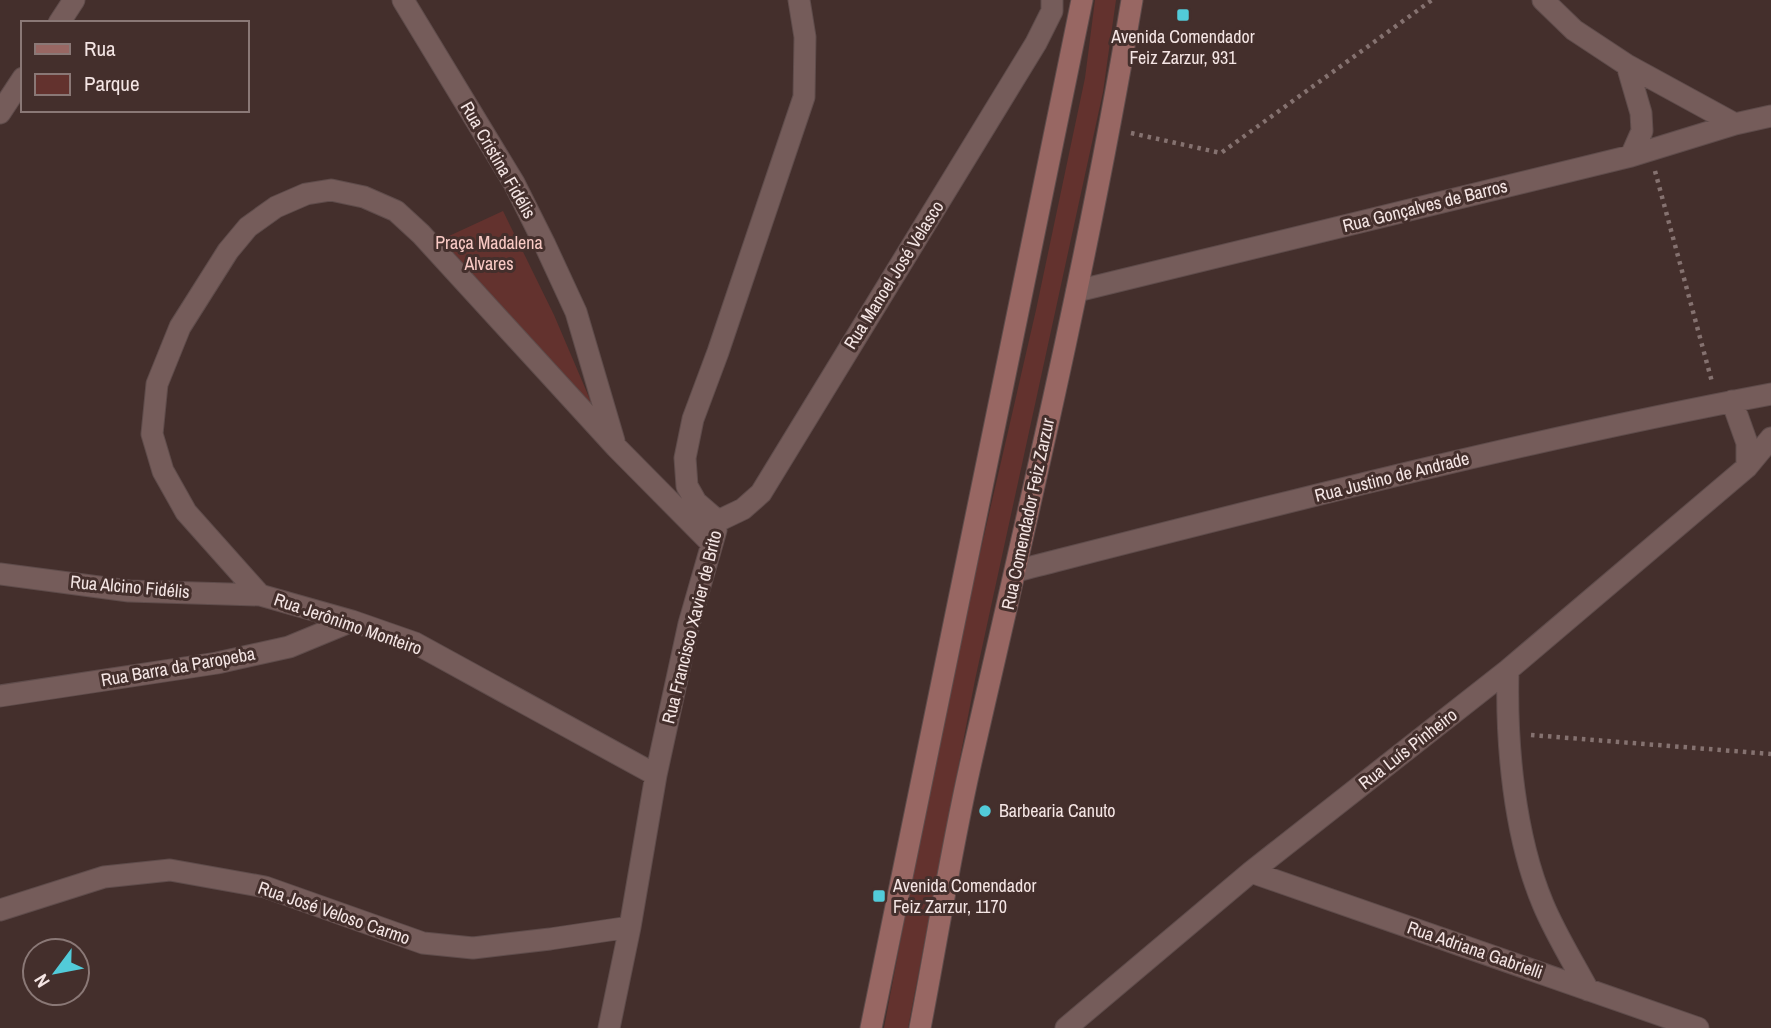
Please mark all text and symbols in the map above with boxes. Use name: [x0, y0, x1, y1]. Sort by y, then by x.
marker: Avenida Comendador Feiz Zarzur, 931: [1175, 7, 1191, 23]
legend: [21, 21, 248, 112]
place label: Avenida Comendador Feiz Zarzur, 931: [1110, 24, 1255, 70]
text: Rua: [84, 34, 116, 63]
text: Parque: [84, 69, 140, 98]
street label: Rua Cristina Fidélis: [455, 97, 542, 223]
street label: Rua Gonçalves de Barros: [1340, 173, 1510, 238]
street label: Rua Manoel José Velasco: [838, 196, 949, 354]
park label: Praça Madalena Alvares: [435, 230, 543, 276]
street label: Rua Comendador Feiz Zarzur: [995, 416, 1060, 612]
street label: Rua Justino de Andrade: [1312, 445, 1472, 508]
street label: Rua Francisco Xavier de Brito: [655, 528, 728, 726]
street label: Rua Alcino Fidélis: [69, 569, 191, 604]
street label: Rua Jerônimo Monteiro: [271, 586, 426, 661]
street label: Rua Barra da Paropeba: [99, 641, 257, 692]
street label: Rua Luís Pinheiro: [1353, 702, 1462, 795]
place label: Barbearia Canuto: [999, 798, 1116, 823]
marker: Barbearia Canuto: [977, 803, 993, 819]
place label: Avenida Comendador Feiz Zarzur, 1170: [892, 873, 1036, 919]
street label: Rua José Veloso Carmo: [255, 875, 413, 950]
marker: Avenida Comendador Feiz Zarzur, 1170: [871, 888, 887, 904]
street label: Rua Adriana Gabrielli: [1404, 915, 1546, 984]
north arrow: [21, 937, 91, 1007]
text: N: [28, 969, 56, 993]

